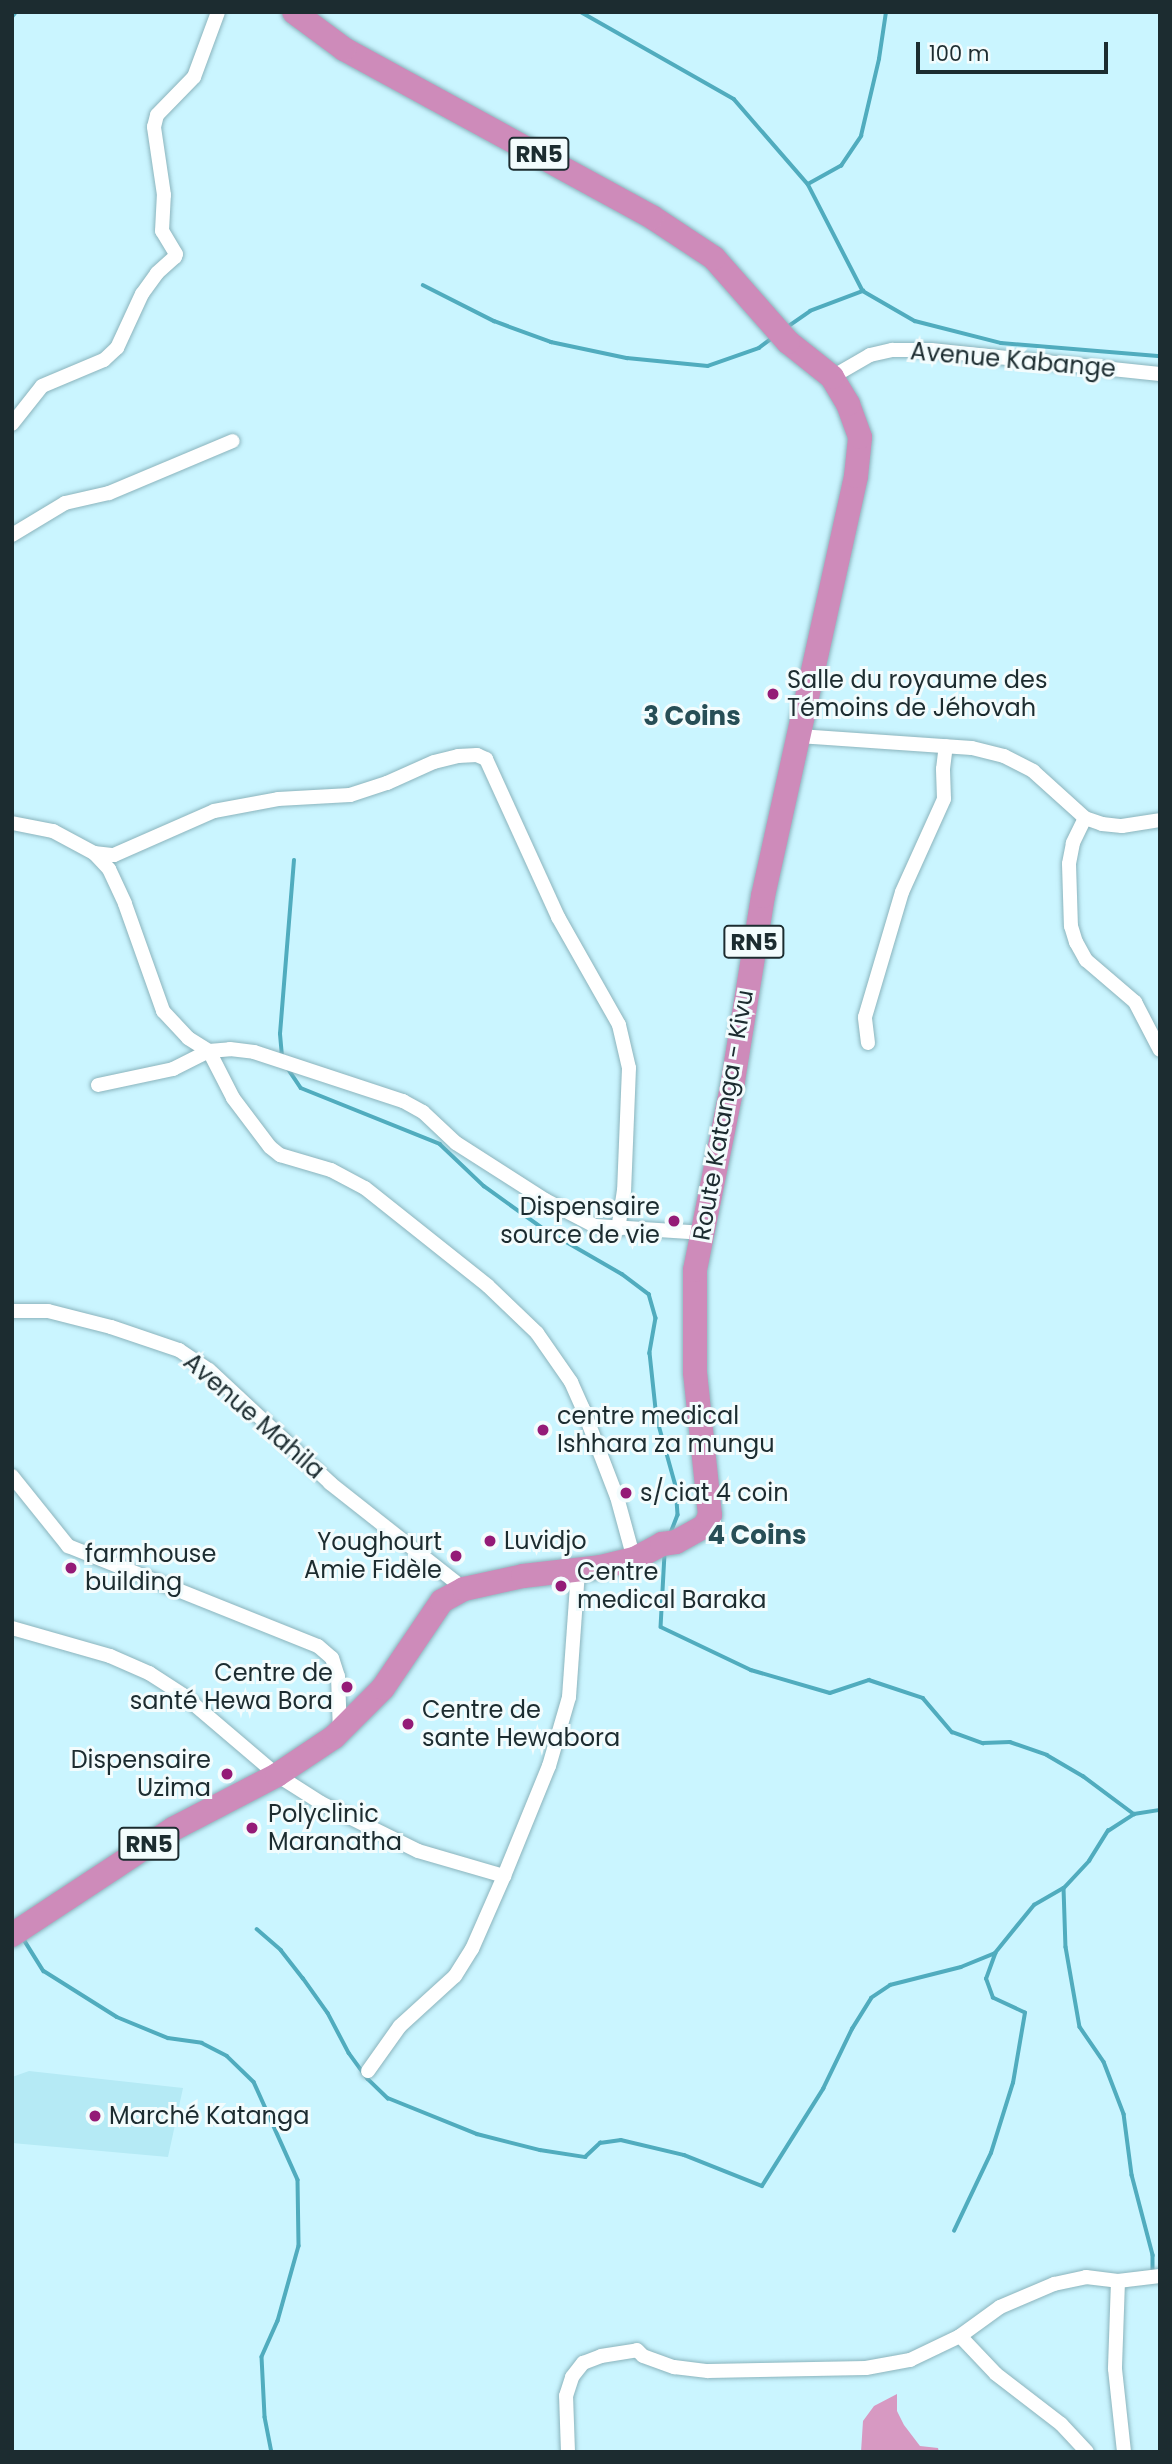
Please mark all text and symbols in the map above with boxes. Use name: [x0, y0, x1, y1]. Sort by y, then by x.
scale bar: [920, 28, 1112, 72]
text: 100 m: [929, 39, 989, 68]
road number: RN5: [508, 134, 570, 174]
street label: Avenue Kabange: [909, 337, 1117, 383]
place label: Salle du royaume des Témoins de Jéhovah: [787, 666, 1047, 722]
marker: Salle du royaume des Témoins de Jéhovah: [765, 686, 781, 702]
district label: 3 Coins: [643, 701, 741, 733]
road number: RN5: [722, 923, 786, 962]
street label: Route Katanga - Kivu: [687, 988, 759, 1242]
place label: Dispensaire source de vie: [500, 1193, 660, 1249]
marker: Dispensaire source de vie: [666, 1213, 682, 1229]
street label: Avenue Mahila: [178, 1347, 330, 1485]
place label: centre medical Ishhara za mungu: [557, 1402, 775, 1458]
marker: centre medical Ishhara za mungu: [535, 1422, 551, 1438]
place label: s/ciat 4 coin: [640, 1479, 788, 1507]
marker: s/ciat 4 coin: [618, 1485, 634, 1501]
district label: 4 Coins: [707, 1520, 807, 1552]
place label: Luvidjo: [504, 1527, 587, 1555]
place label: Youghourt Amie Fidèle: [304, 1528, 442, 1584]
marker: Luvidjo: [482, 1533, 498, 1549]
place label: farmhouse building: [85, 1540, 216, 1596]
marker: Youghourt Amie Fidèle: [448, 1548, 464, 1564]
place label: Centre medical Baraka: [577, 1558, 767, 1614]
marker: farmhouse building: [63, 1560, 79, 1576]
marker: Centre medical Baraka: [551, 1576, 571, 1596]
place label: Centre de santé Hewa Bora: [130, 1659, 333, 1715]
marker: Centre de santé Hewa Bora: [339, 1679, 355, 1695]
place label: Centre de sante Hewabora: [422, 1696, 620, 1752]
marker: Centre de sante Hewabora: [400, 1716, 416, 1732]
place label: Dispensaire Uzima: [71, 1746, 211, 1802]
marker: Dispensaire Uzima: [217, 1764, 237, 1784]
place label: Polyclinic Maranatha: [268, 1800, 402, 1856]
marker: Polyclinic Maranatha: [242, 1818, 262, 1838]
road number: RN5: [118, 1825, 180, 1864]
place label: Marché Katanga: [109, 2102, 309, 2130]
marker: Marché Katanga: [87, 2108, 103, 2124]

